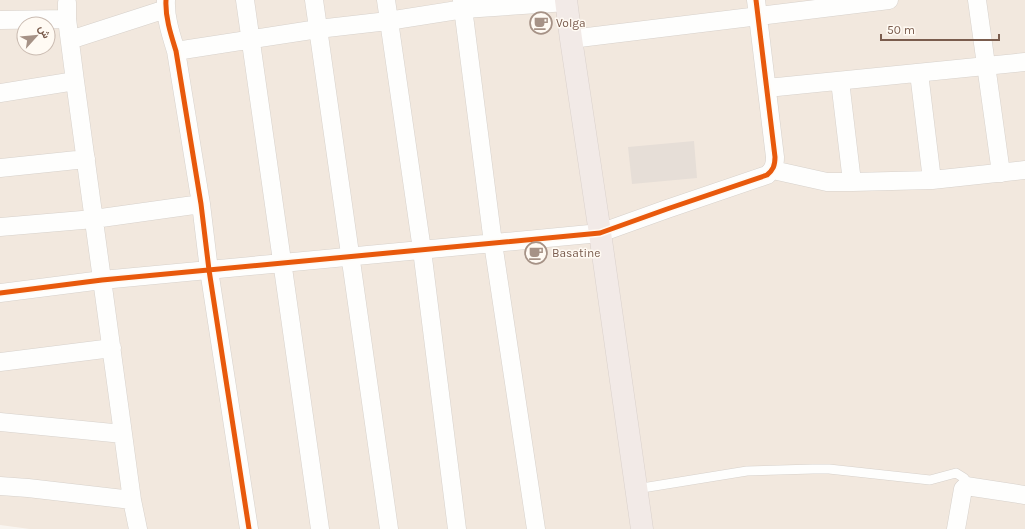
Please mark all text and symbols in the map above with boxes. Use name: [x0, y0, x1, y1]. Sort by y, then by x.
cafe icon: Volga: [528, 10, 554, 36]
north arrow: [16, 16, 56, 56]
place label: Volga: [556, 16, 586, 30]
scale bar: [881, 16, 999, 42]
text: ش: [36, 23, 53, 41]
text: 50 m: [887, 23, 915, 37]
cafe icon: Basatine: [523, 240, 549, 266]
place label: Basatine: [552, 246, 600, 260]

